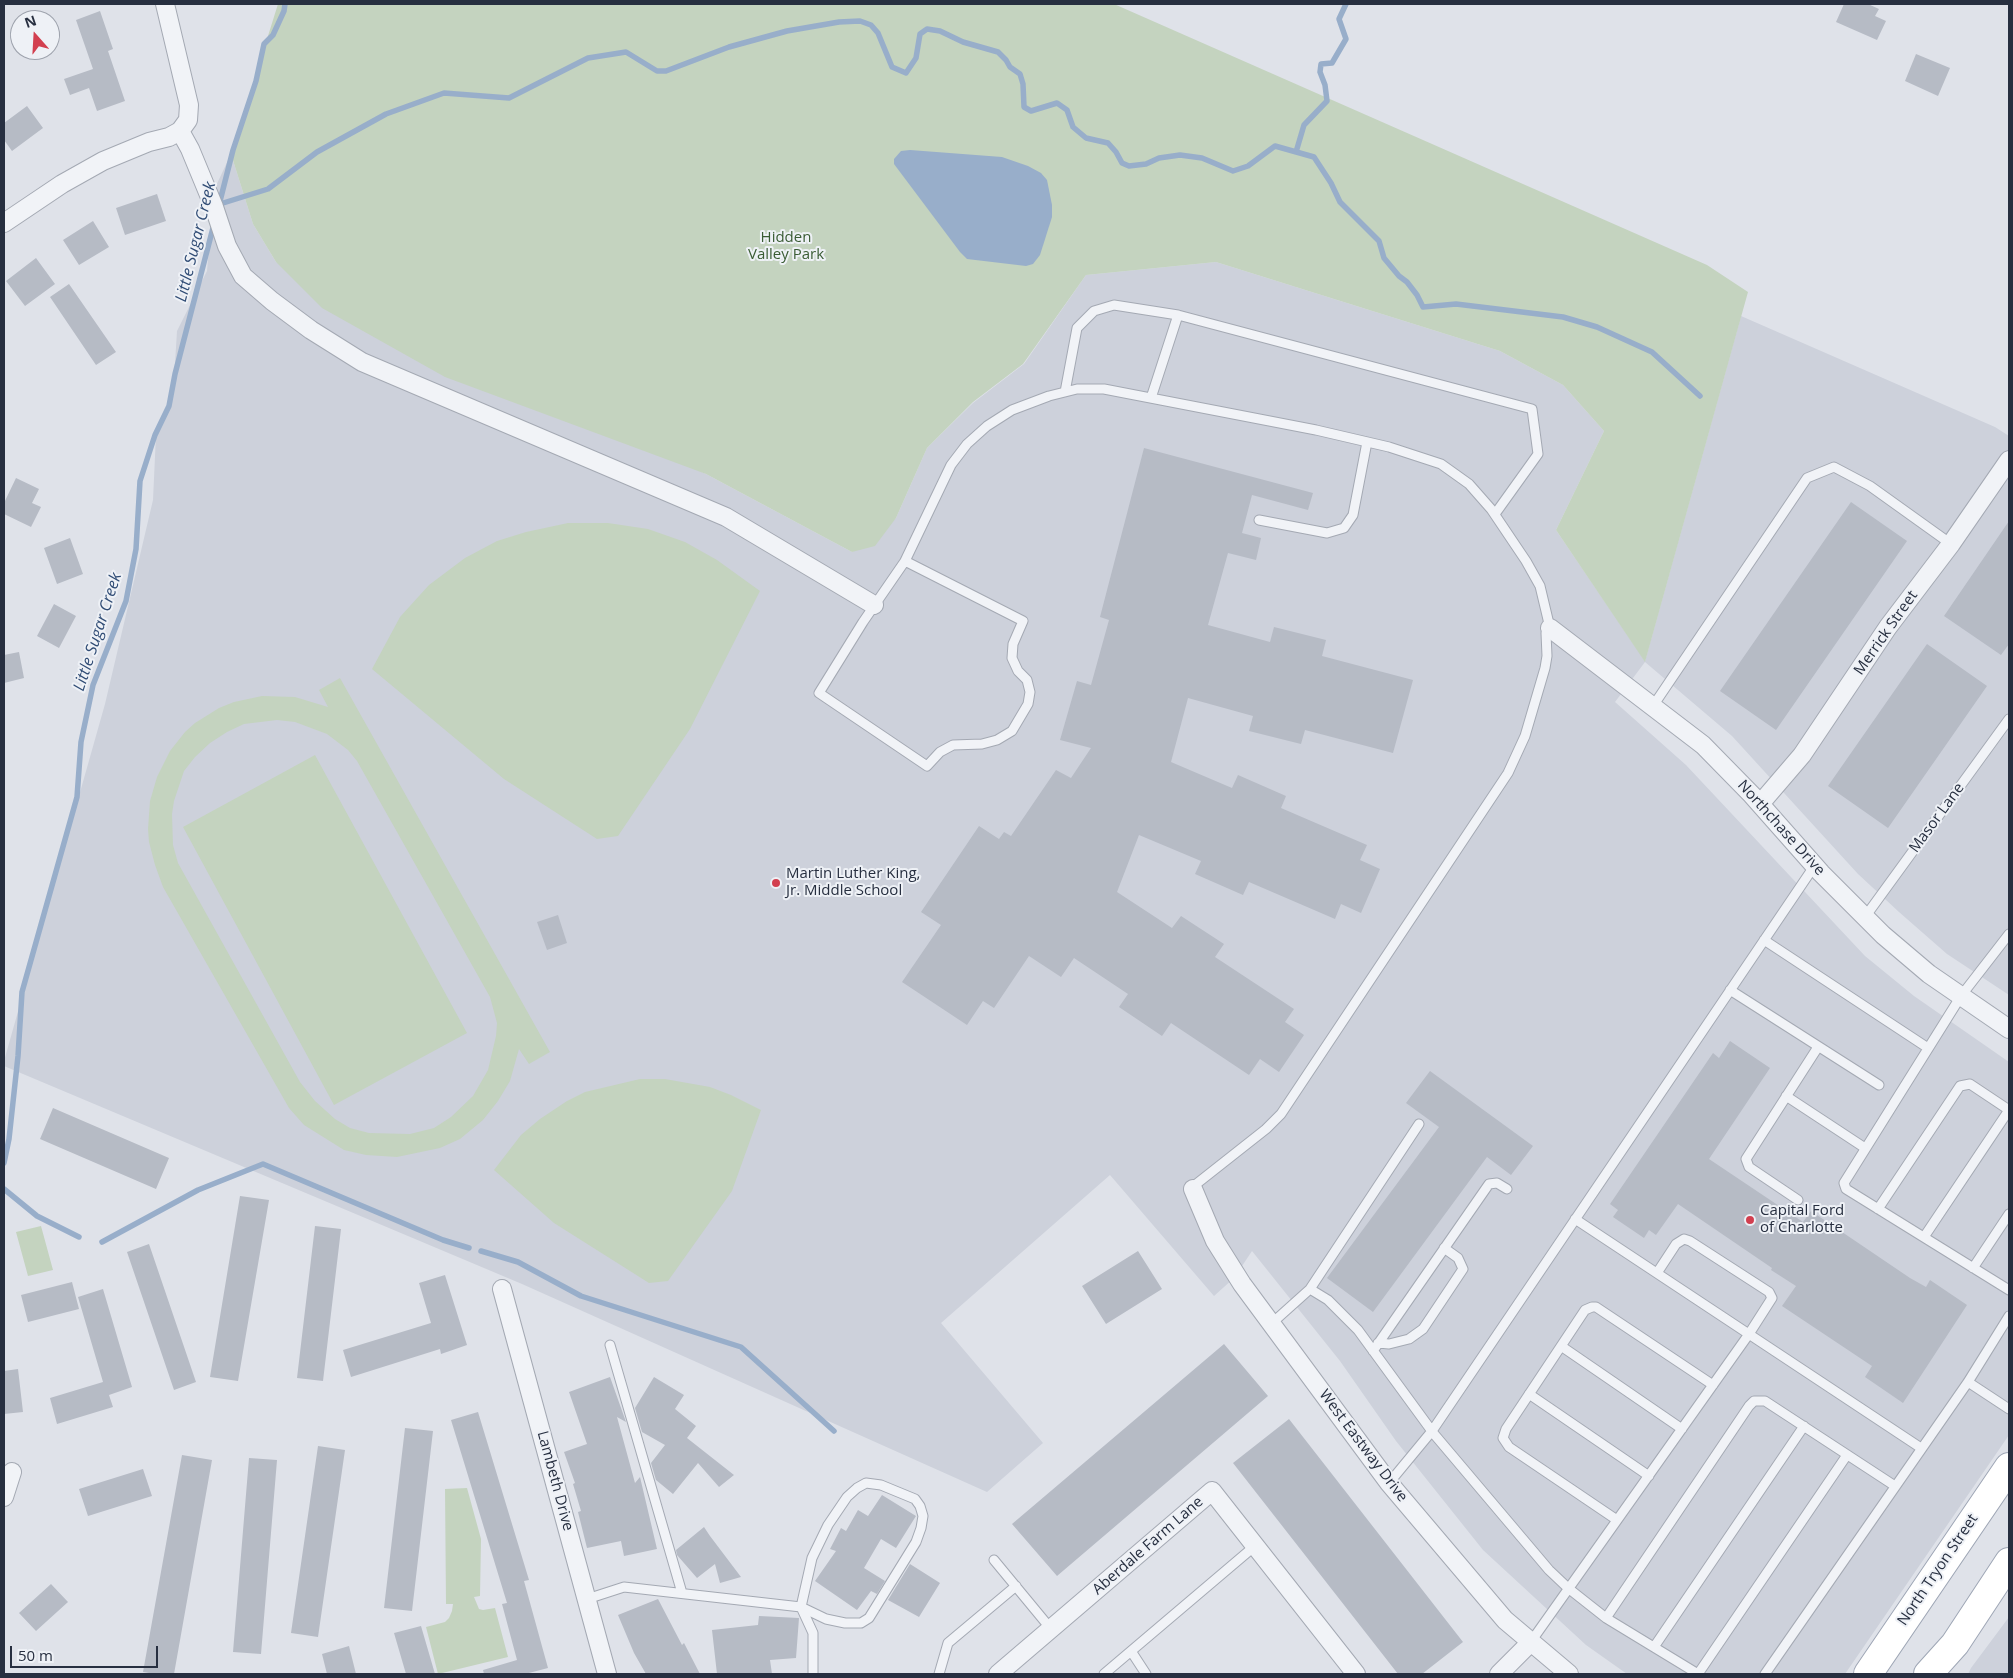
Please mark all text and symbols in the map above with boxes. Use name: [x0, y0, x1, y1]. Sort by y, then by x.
north arrow: [10, 10, 60, 60]
text: N: [22, 10, 39, 32]
water label: Little Sugar Creek: [172, 180, 220, 304]
park label: Hidden Valley Park: [748, 229, 824, 264]
water label: Little Sugar Creek: [70, 571, 126, 693]
street label: Merrick Street: [1850, 587, 1922, 679]
street label: Northchase Drive: [1734, 777, 1828, 879]
street label: Masor Lane: [1906, 780, 1968, 856]
place label: Martin Luther King, Jr. Middle School: [786, 865, 920, 900]
marker: Martin Luther King, Jr. Middle School: [770, 877, 782, 889]
place label: Capital Ford of Charlotte: [1760, 1202, 1844, 1237]
marker: Capital Ford of Charlotte: [1744, 1214, 1756, 1226]
street label: West Eastway Drive: [1315, 1386, 1411, 1506]
street label: Lambeth Drive: [533, 1429, 577, 1533]
street label: Aberdale Farm Lane: [1089, 1493, 1207, 1599]
street label: North Tryon Street: [1894, 1511, 1982, 1629]
scale bar: [12, 1636, 160, 1668]
text: 50 m: [18, 1645, 53, 1665]

